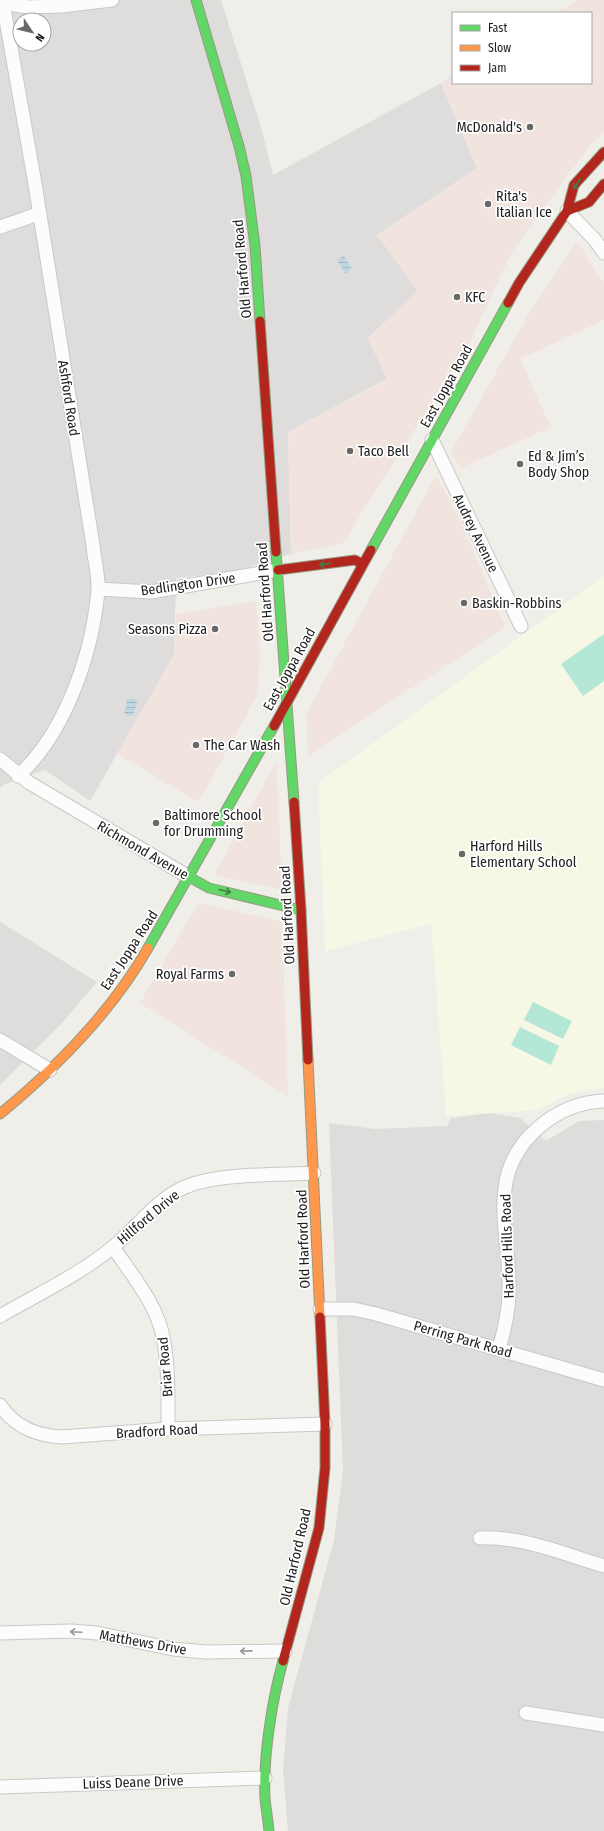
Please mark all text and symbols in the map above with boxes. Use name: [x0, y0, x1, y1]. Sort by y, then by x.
north arrow: [12, 12, 52, 52]
legend: [452, 12, 592, 84]
text: Fast: [488, 21, 507, 35]
text: N: [33, 31, 47, 44]
text: Slow: [488, 41, 511, 55]
text: Jam: [488, 61, 506, 75]
place label: McDonald's: [457, 119, 522, 136]
marker: McDonald's: [525, 122, 535, 132]
one-way arrow: [572, 178, 580, 190]
place label: Rita's Italian Ice: [496, 188, 552, 221]
marker: Rita's Italian Ice: [483, 199, 493, 209]
street label: Old Harford Road: [230, 219, 255, 319]
place label: KFC: [465, 289, 485, 306]
marker: KFC: [452, 292, 462, 302]
street label: East Joppa Road: [417, 342, 476, 431]
street label: Ashford Road: [54, 359, 83, 437]
place label: Taco Bell: [358, 443, 409, 460]
marker: Taco Bell: [345, 446, 355, 456]
place label: Ed & Jim’s Body Shop: [528, 448, 589, 481]
marker: Ed & Jim’s Body Shop: [515, 459, 525, 469]
street label: Audrey Avenue: [449, 491, 502, 575]
street label: Old Harford Road: [254, 542, 277, 642]
one-way arrow: [319, 560, 332, 567]
street label: Bedlington Drive: [140, 569, 237, 600]
place label: Baskin-Robbins: [472, 595, 562, 612]
marker: Baskin-Robbins: [459, 598, 469, 608]
place label: Seasons Pizza: [128, 621, 207, 638]
marker: Seasons Pizza: [210, 624, 220, 634]
street label: East Joppa Road: [260, 625, 319, 714]
place label: The Car Wash: [204, 737, 280, 754]
marker: The Car Wash: [191, 740, 201, 750]
place label: Baltimore School for Drumming: [164, 807, 262, 840]
street label: Richmond Avenue: [94, 817, 192, 884]
marker: Baltimore School for Drumming: [151, 818, 161, 828]
place label: Harford Hills Elementary School: [470, 838, 577, 871]
marker: Harford Hills Elementary School: [457, 849, 467, 859]
street label: Old Harford Road: [276, 865, 299, 965]
one-way arrow: [218, 888, 231, 896]
street label: East Joppa Road: [97, 907, 162, 994]
place label: Royal Farms: [156, 966, 224, 983]
marker: Royal Farms: [227, 969, 237, 979]
street label: Hillford Drive: [114, 1186, 183, 1248]
street label: Old Harford Road: [293, 1189, 314, 1289]
street label: Harford Hills Road: [497, 1193, 518, 1299]
street label: Perring Park Road: [412, 1317, 514, 1362]
street label: Briar Road: [154, 1336, 177, 1398]
street label: Bradford Road: [115, 1421, 199, 1442]
street label: Old Harford Road: [276, 1507, 315, 1607]
street label: Matthews Drive: [98, 1626, 188, 1659]
one-way arrow: [70, 1628, 83, 1635]
one-way arrow: [240, 1647, 253, 1655]
street label: Luiss Deane Drive: [82, 1772, 184, 1793]

